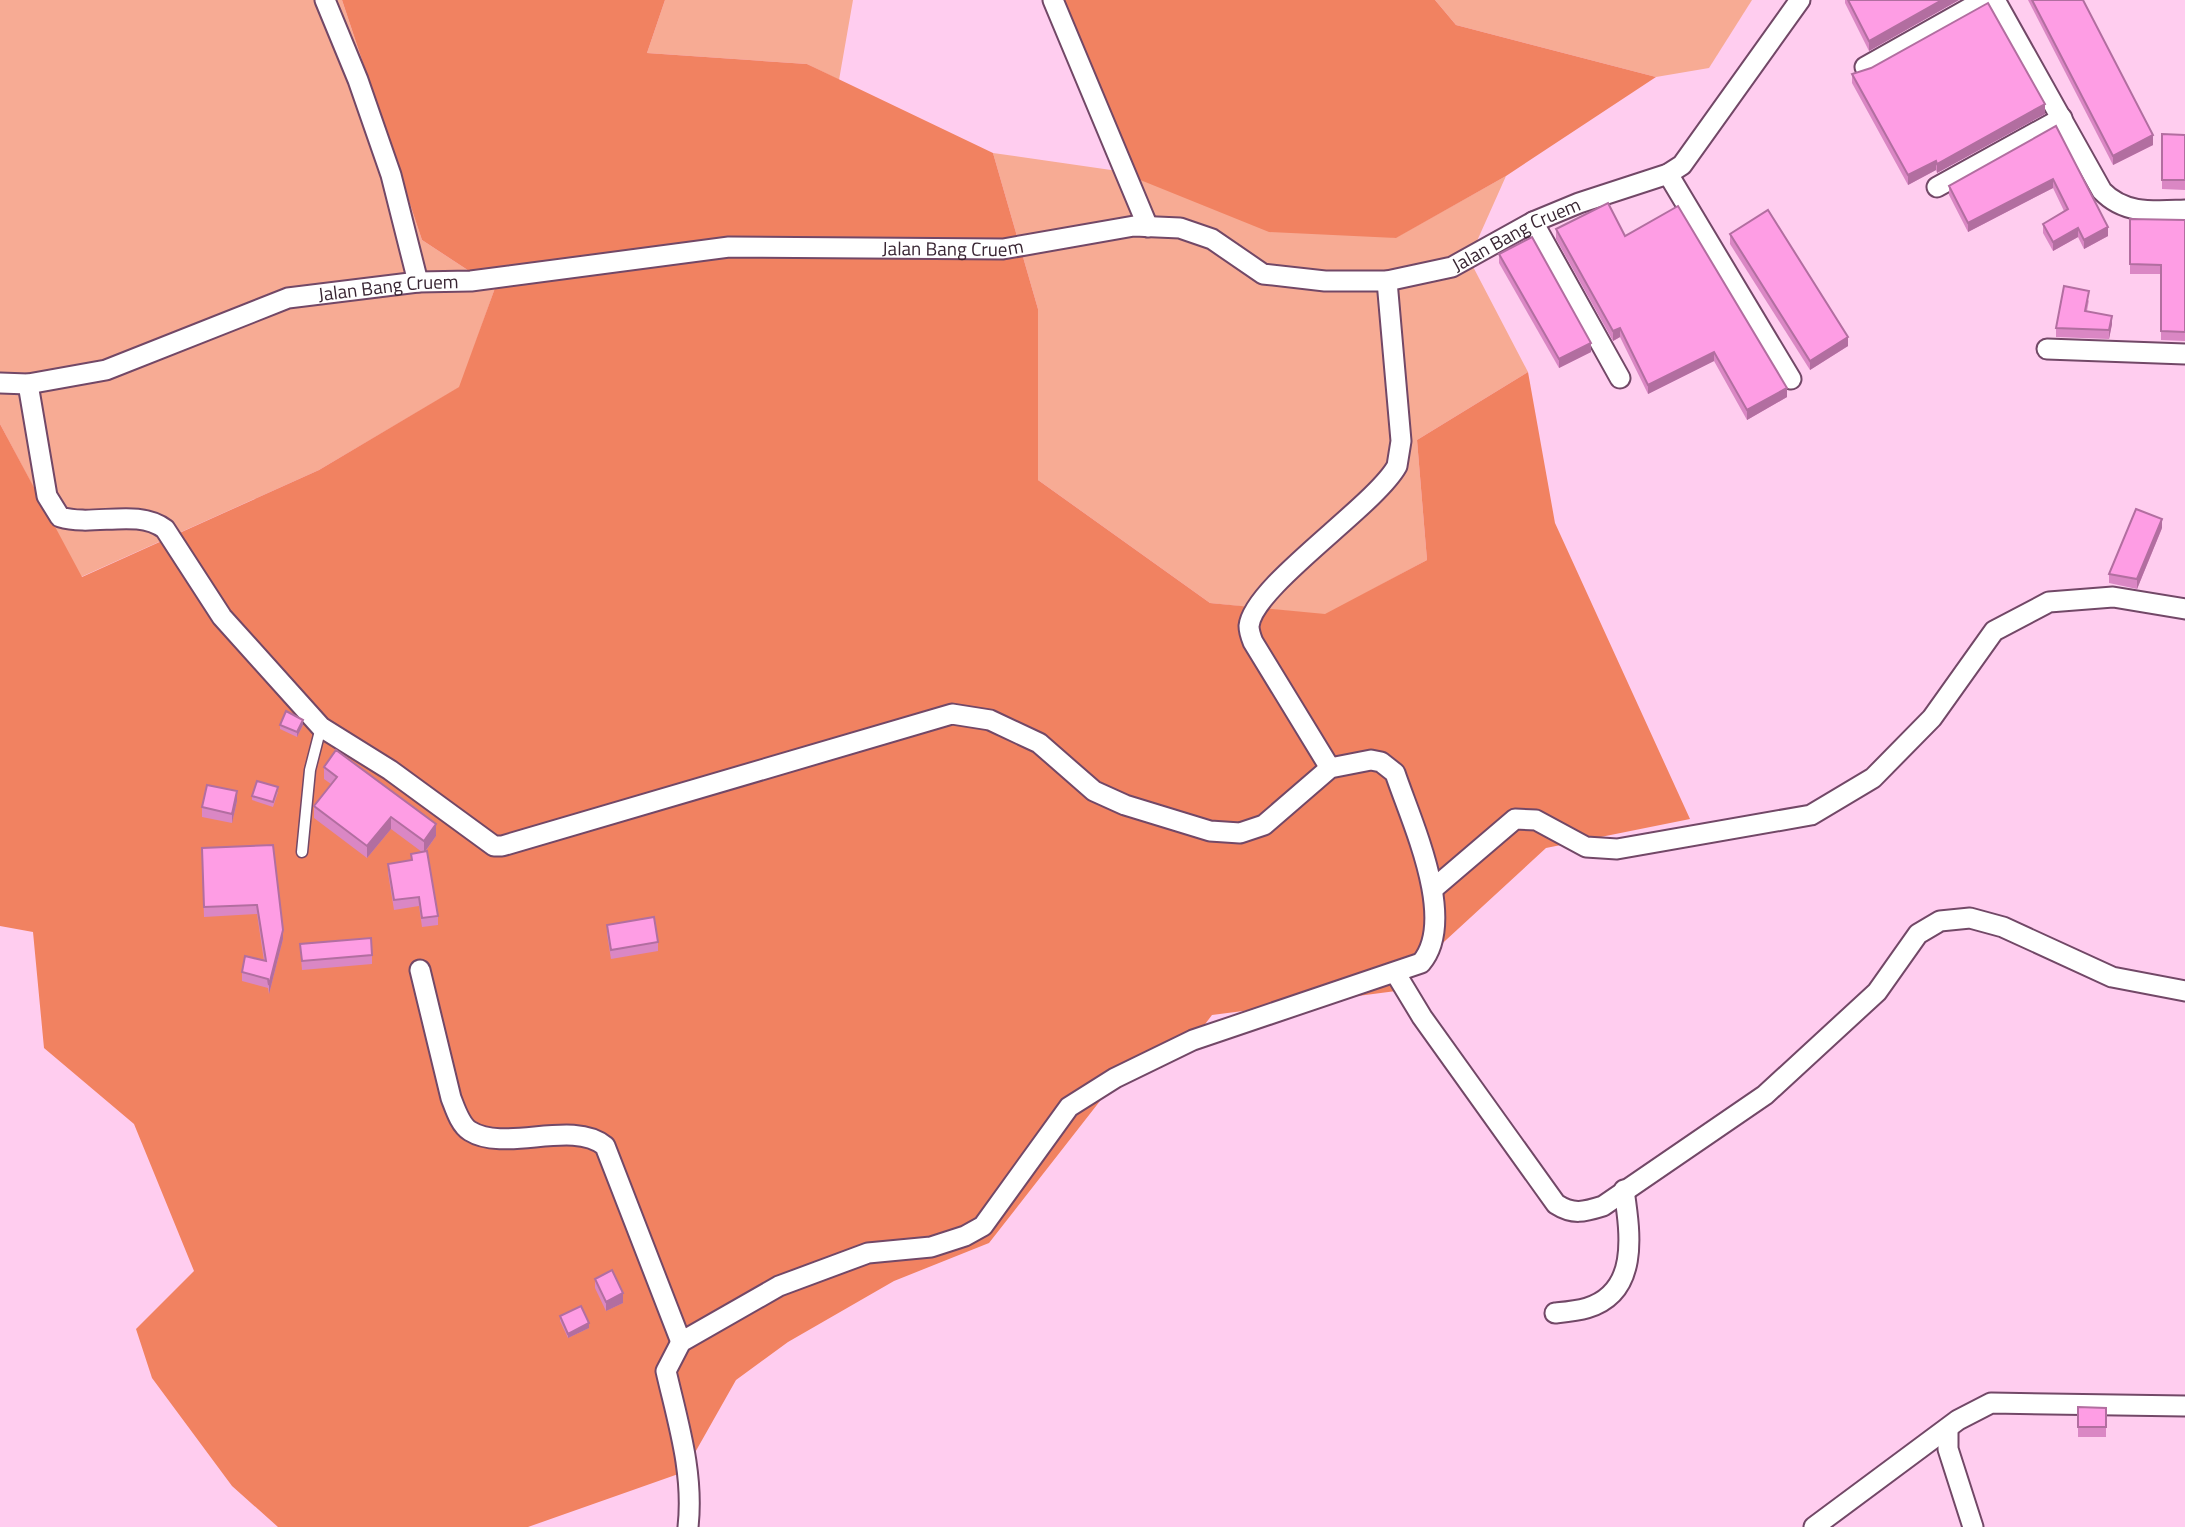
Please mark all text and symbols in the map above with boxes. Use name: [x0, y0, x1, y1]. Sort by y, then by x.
street label: Jalan Bang Cruem: [1446, 189, 1585, 278]
street label: Jalan Bang Cruem: [882, 231, 1025, 263]
street label: Jalan Bang Cruem: [316, 266, 459, 308]

